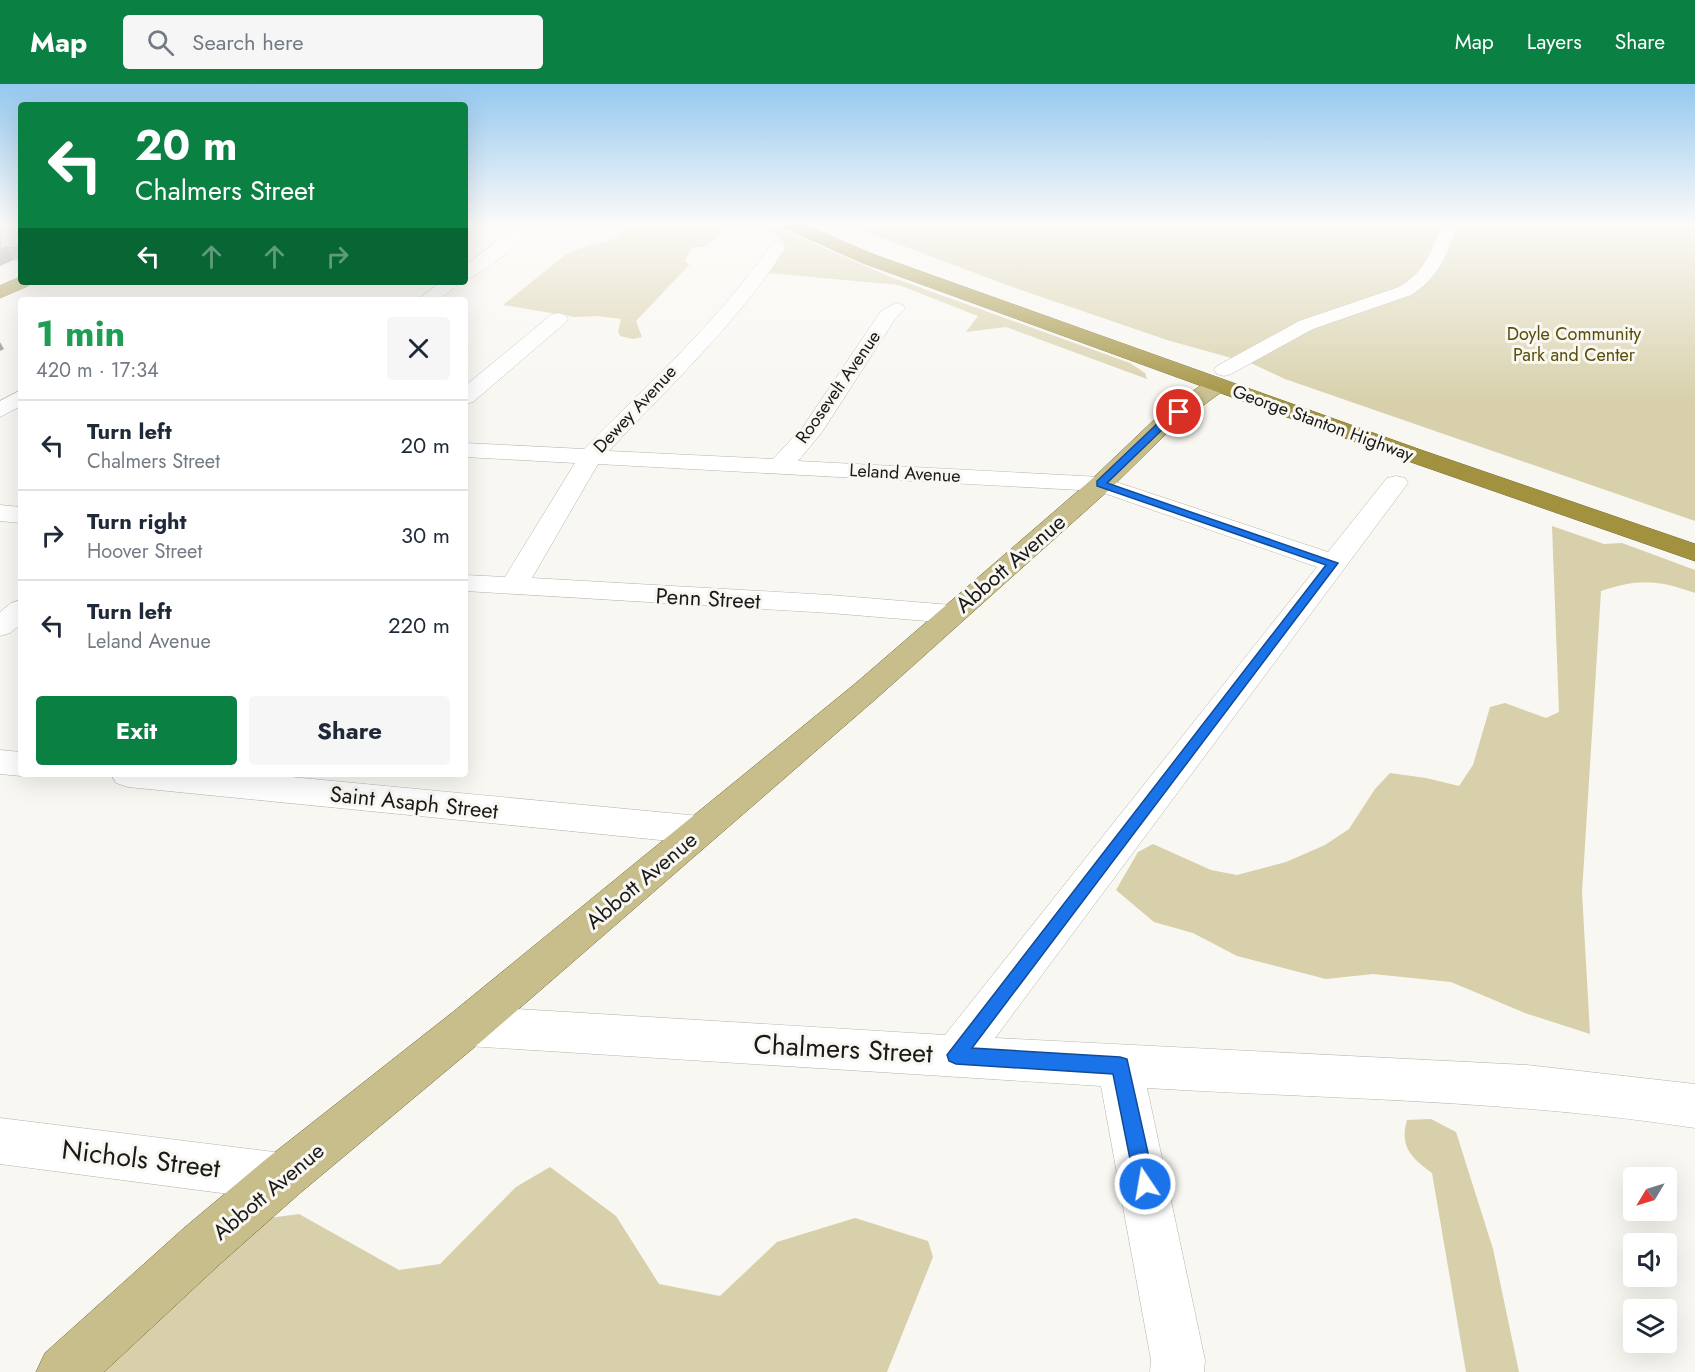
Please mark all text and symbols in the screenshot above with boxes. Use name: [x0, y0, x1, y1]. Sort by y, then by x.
search box: [123, 15, 543, 69]
text: Map: [30, 22, 87, 63]
icon: search: [144, 26, 177, 59]
text: Search here: [192, 26, 304, 58]
text: Map: [1455, 27, 1494, 57]
text: Layers: [1527, 27, 1582, 57]
text: Share: [1615, 27, 1665, 57]
text: 20 m: [135, 115, 237, 176]
icon: left: [36, 126, 114, 204]
text: Chalmers Street: [135, 171, 315, 210]
icon: left: [132, 240, 165, 273]
icon: ahead: [195, 240, 228, 273]
icon: ahead: [258, 240, 291, 273]
icon: right: [321, 240, 354, 273]
text: 1 min: [36, 307, 125, 359]
button: close: [387, 317, 450, 380]
park label: Doyle Community Park and Center: [1507, 321, 1641, 368]
street label: Roosevelt Avenue: [789, 325, 887, 449]
text: 420 m · 17:34: [36, 356, 159, 385]
street label: Dewey Avenue: [587, 359, 683, 459]
street label: George Stanton Highway: [1229, 378, 1417, 468]
pin: [1153, 386, 1204, 437]
icon: arrive: [1162, 395, 1195, 428]
text: Turn left: [87, 415, 172, 447]
icon: left: [36, 429, 69, 462]
text: 20 m: [401, 429, 450, 461]
text: Chalmers Street: [87, 447, 220, 476]
street label: Leland Avenue: [849, 457, 961, 489]
text: Turn right: [87, 505, 187, 537]
street label: Abbott Avenue: [948, 506, 1072, 620]
icon: right: [36, 519, 69, 552]
text: 30 m: [401, 519, 450, 551]
text: Hoover Street: [87, 537, 202, 566]
street label: Penn Street: [655, 579, 762, 617]
text: Turn left: [87, 595, 172, 627]
icon: left: [36, 609, 69, 642]
text: 220 m: [388, 609, 450, 641]
text: Leland Avenue: [87, 627, 211, 656]
button: Exit: [36, 696, 237, 765]
button: Share: [249, 696, 450, 765]
street label: Saint Asaph Street: [328, 777, 500, 827]
street label: Abbott Avenue: [578, 824, 704, 936]
street label: Chalmers Street: [752, 1024, 934, 1073]
street label: Nichols Street: [60, 1129, 223, 1188]
street label: Abbott Avenue: [205, 1135, 331, 1247]
position arrow: [1113, 1152, 1177, 1216]
north arrow: [1623, 1167, 1677, 1221]
map controls: [1623, 1167, 1677, 1353]
button: sound: [1623, 1233, 1677, 1287]
button: layers: [1623, 1299, 1677, 1353]

